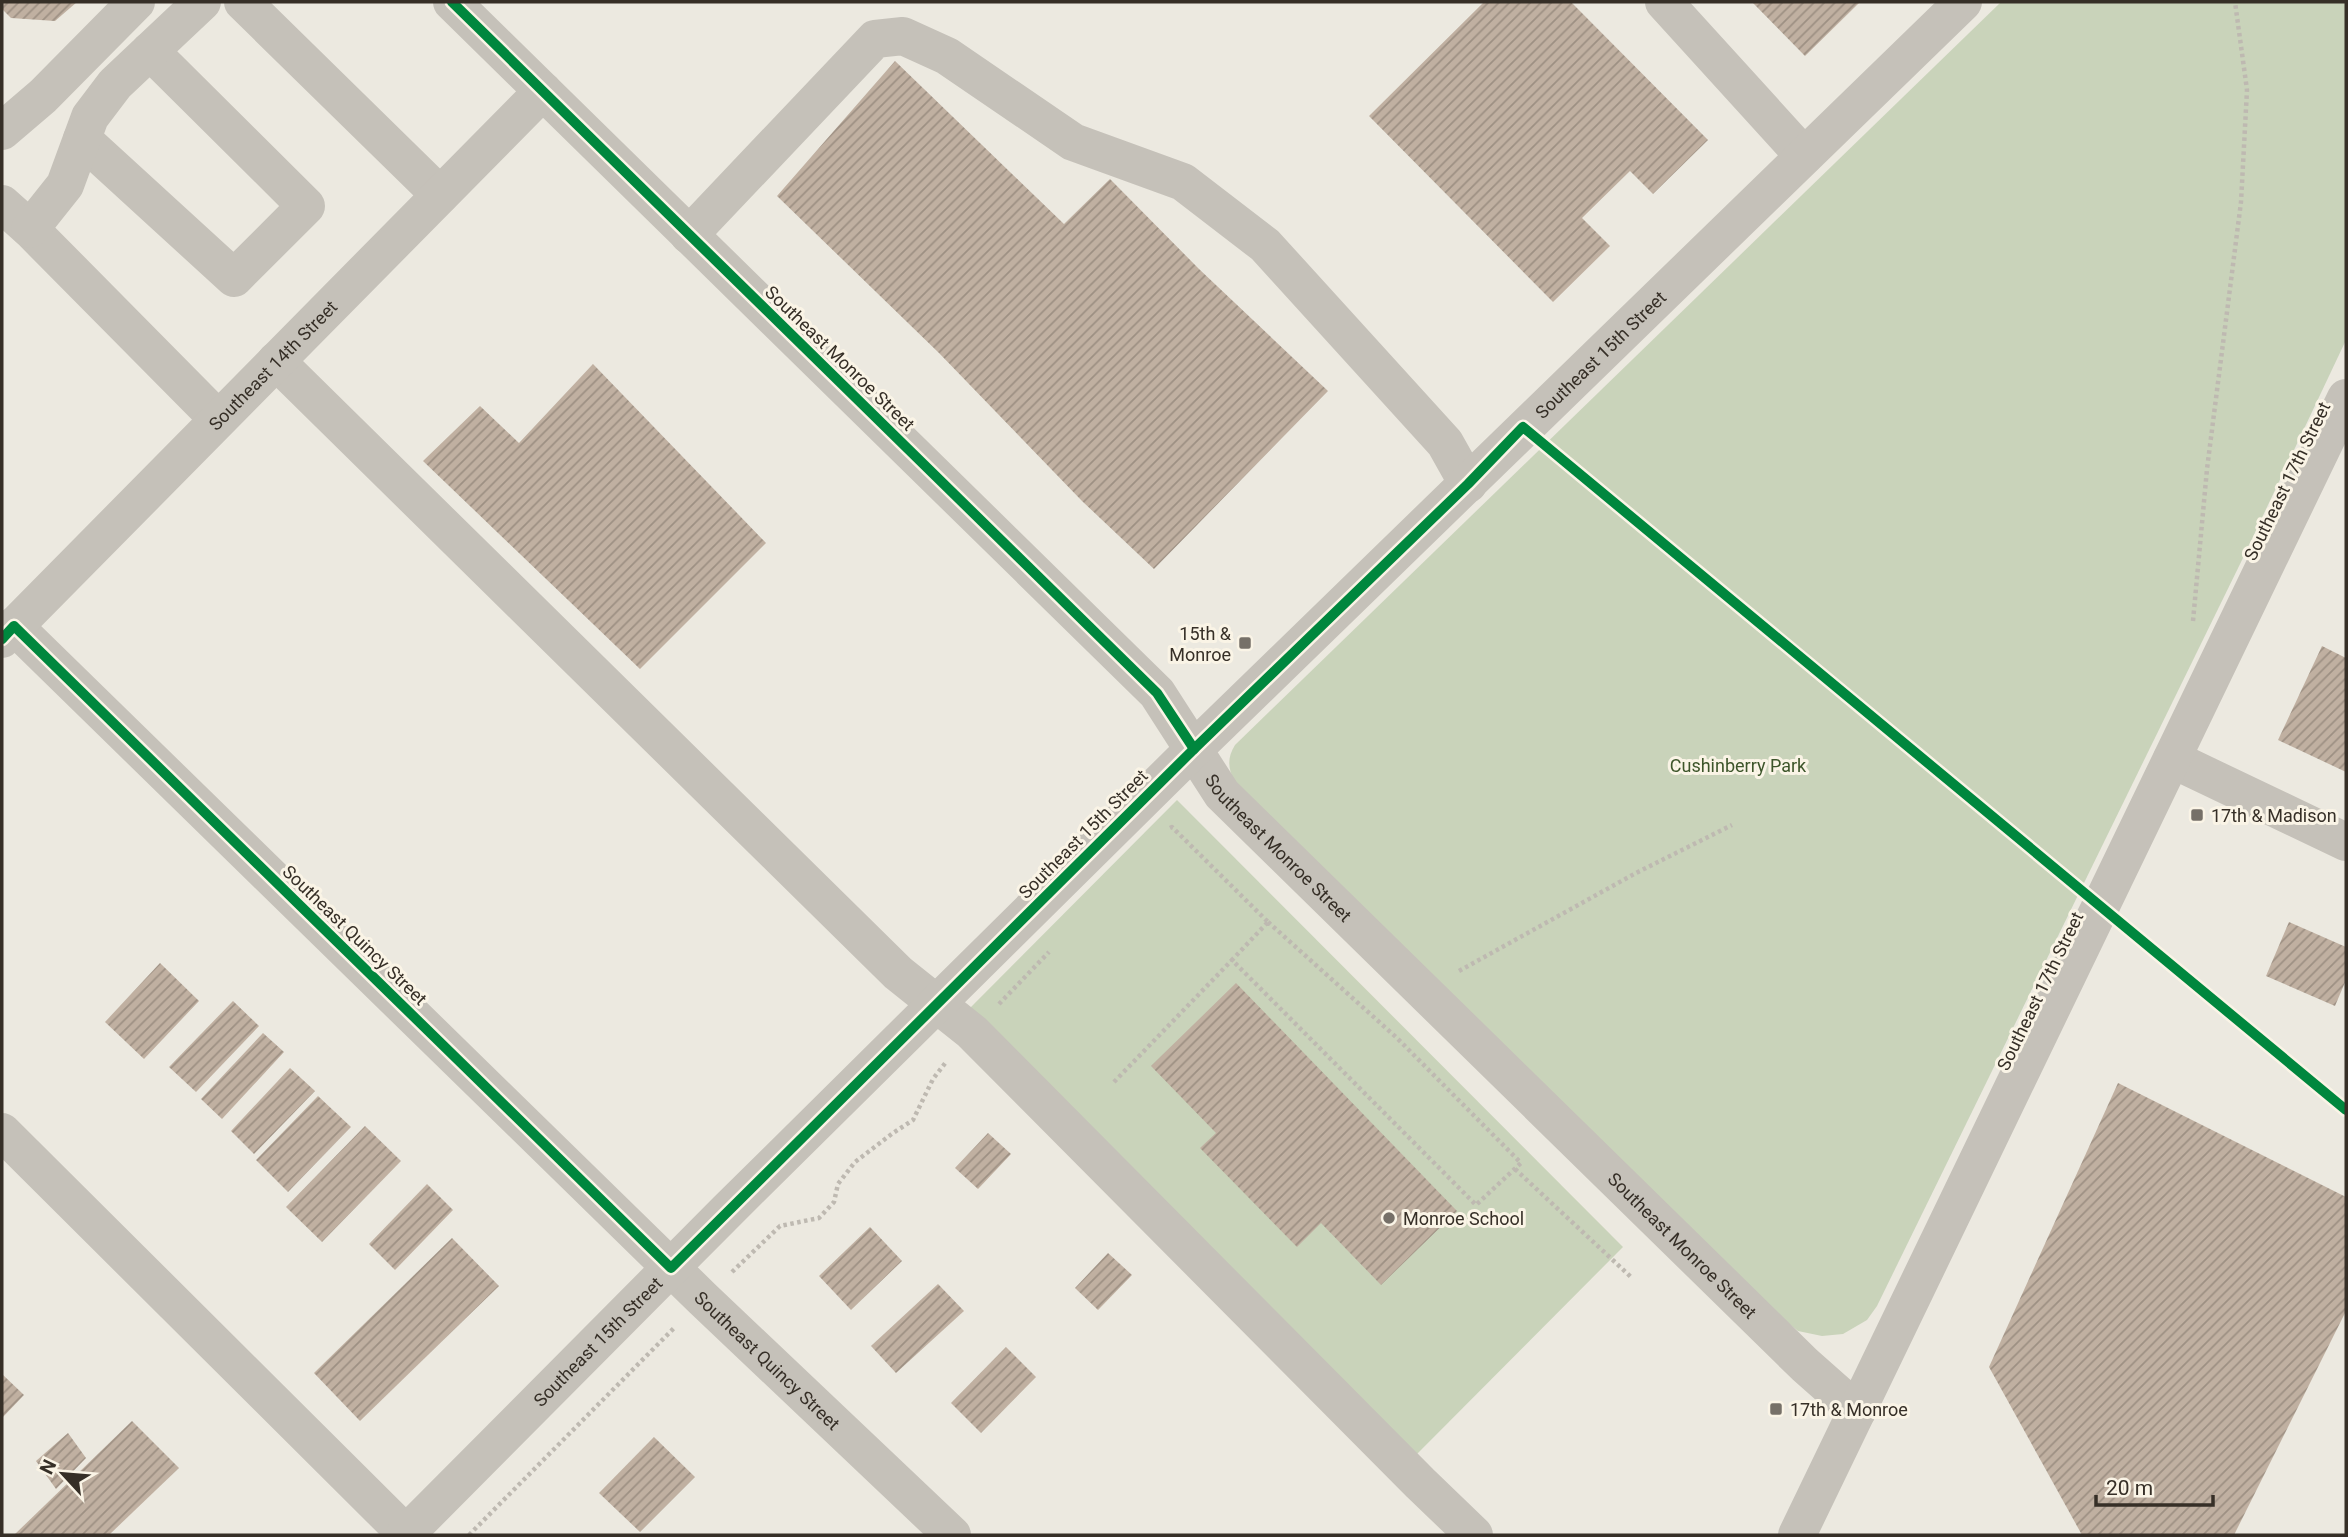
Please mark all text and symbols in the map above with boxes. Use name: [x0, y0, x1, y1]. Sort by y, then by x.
street label: Southeast Monroe Street: [761, 281, 919, 435]
street label: Southeast 15th Street: [1531, 286, 1670, 422]
street label: Southeast 14th Street: [204, 296, 341, 434]
street label: Southeast 17th Street: [2239, 398, 2335, 564]
place label: 15th & Monroe: [1169, 623, 1232, 665]
marker: 15th & Monroe: [1237, 635, 1253, 651]
park label: Cushinberry Park: [1670, 755, 1807, 776]
street label: Southeast 15th Street: [1014, 765, 1152, 903]
street label: Southeast Monroe Street: [1201, 770, 1356, 926]
place label: 17th & Madison: [2211, 805, 2337, 826]
marker: 17th & Madison: [2189, 807, 2205, 823]
street label: Southeast Quincy Street: [279, 861, 431, 1009]
street label: Southeast 17th Street: [1992, 908, 2088, 1074]
street label: Southeast Monroe Street: [1604, 1168, 1761, 1322]
place label: Monroe School: [1403, 1208, 1524, 1229]
marker: Monroe School: [1381, 1210, 1397, 1226]
street label: Southeast 15th Street: [529, 1272, 666, 1410]
street label: Southeast Quincy Street: [690, 1286, 845, 1434]
place label: 17th & Monroe: [1790, 1399, 1908, 1420]
marker: 17th & Monroe: [1768, 1401, 1784, 1417]
north arrow: [28, 1439, 98, 1509]
text: N: [35, 1456, 61, 1478]
scale bar: [2096, 1464, 2213, 1508]
text: 20 m: [2106, 1476, 2153, 1500]

